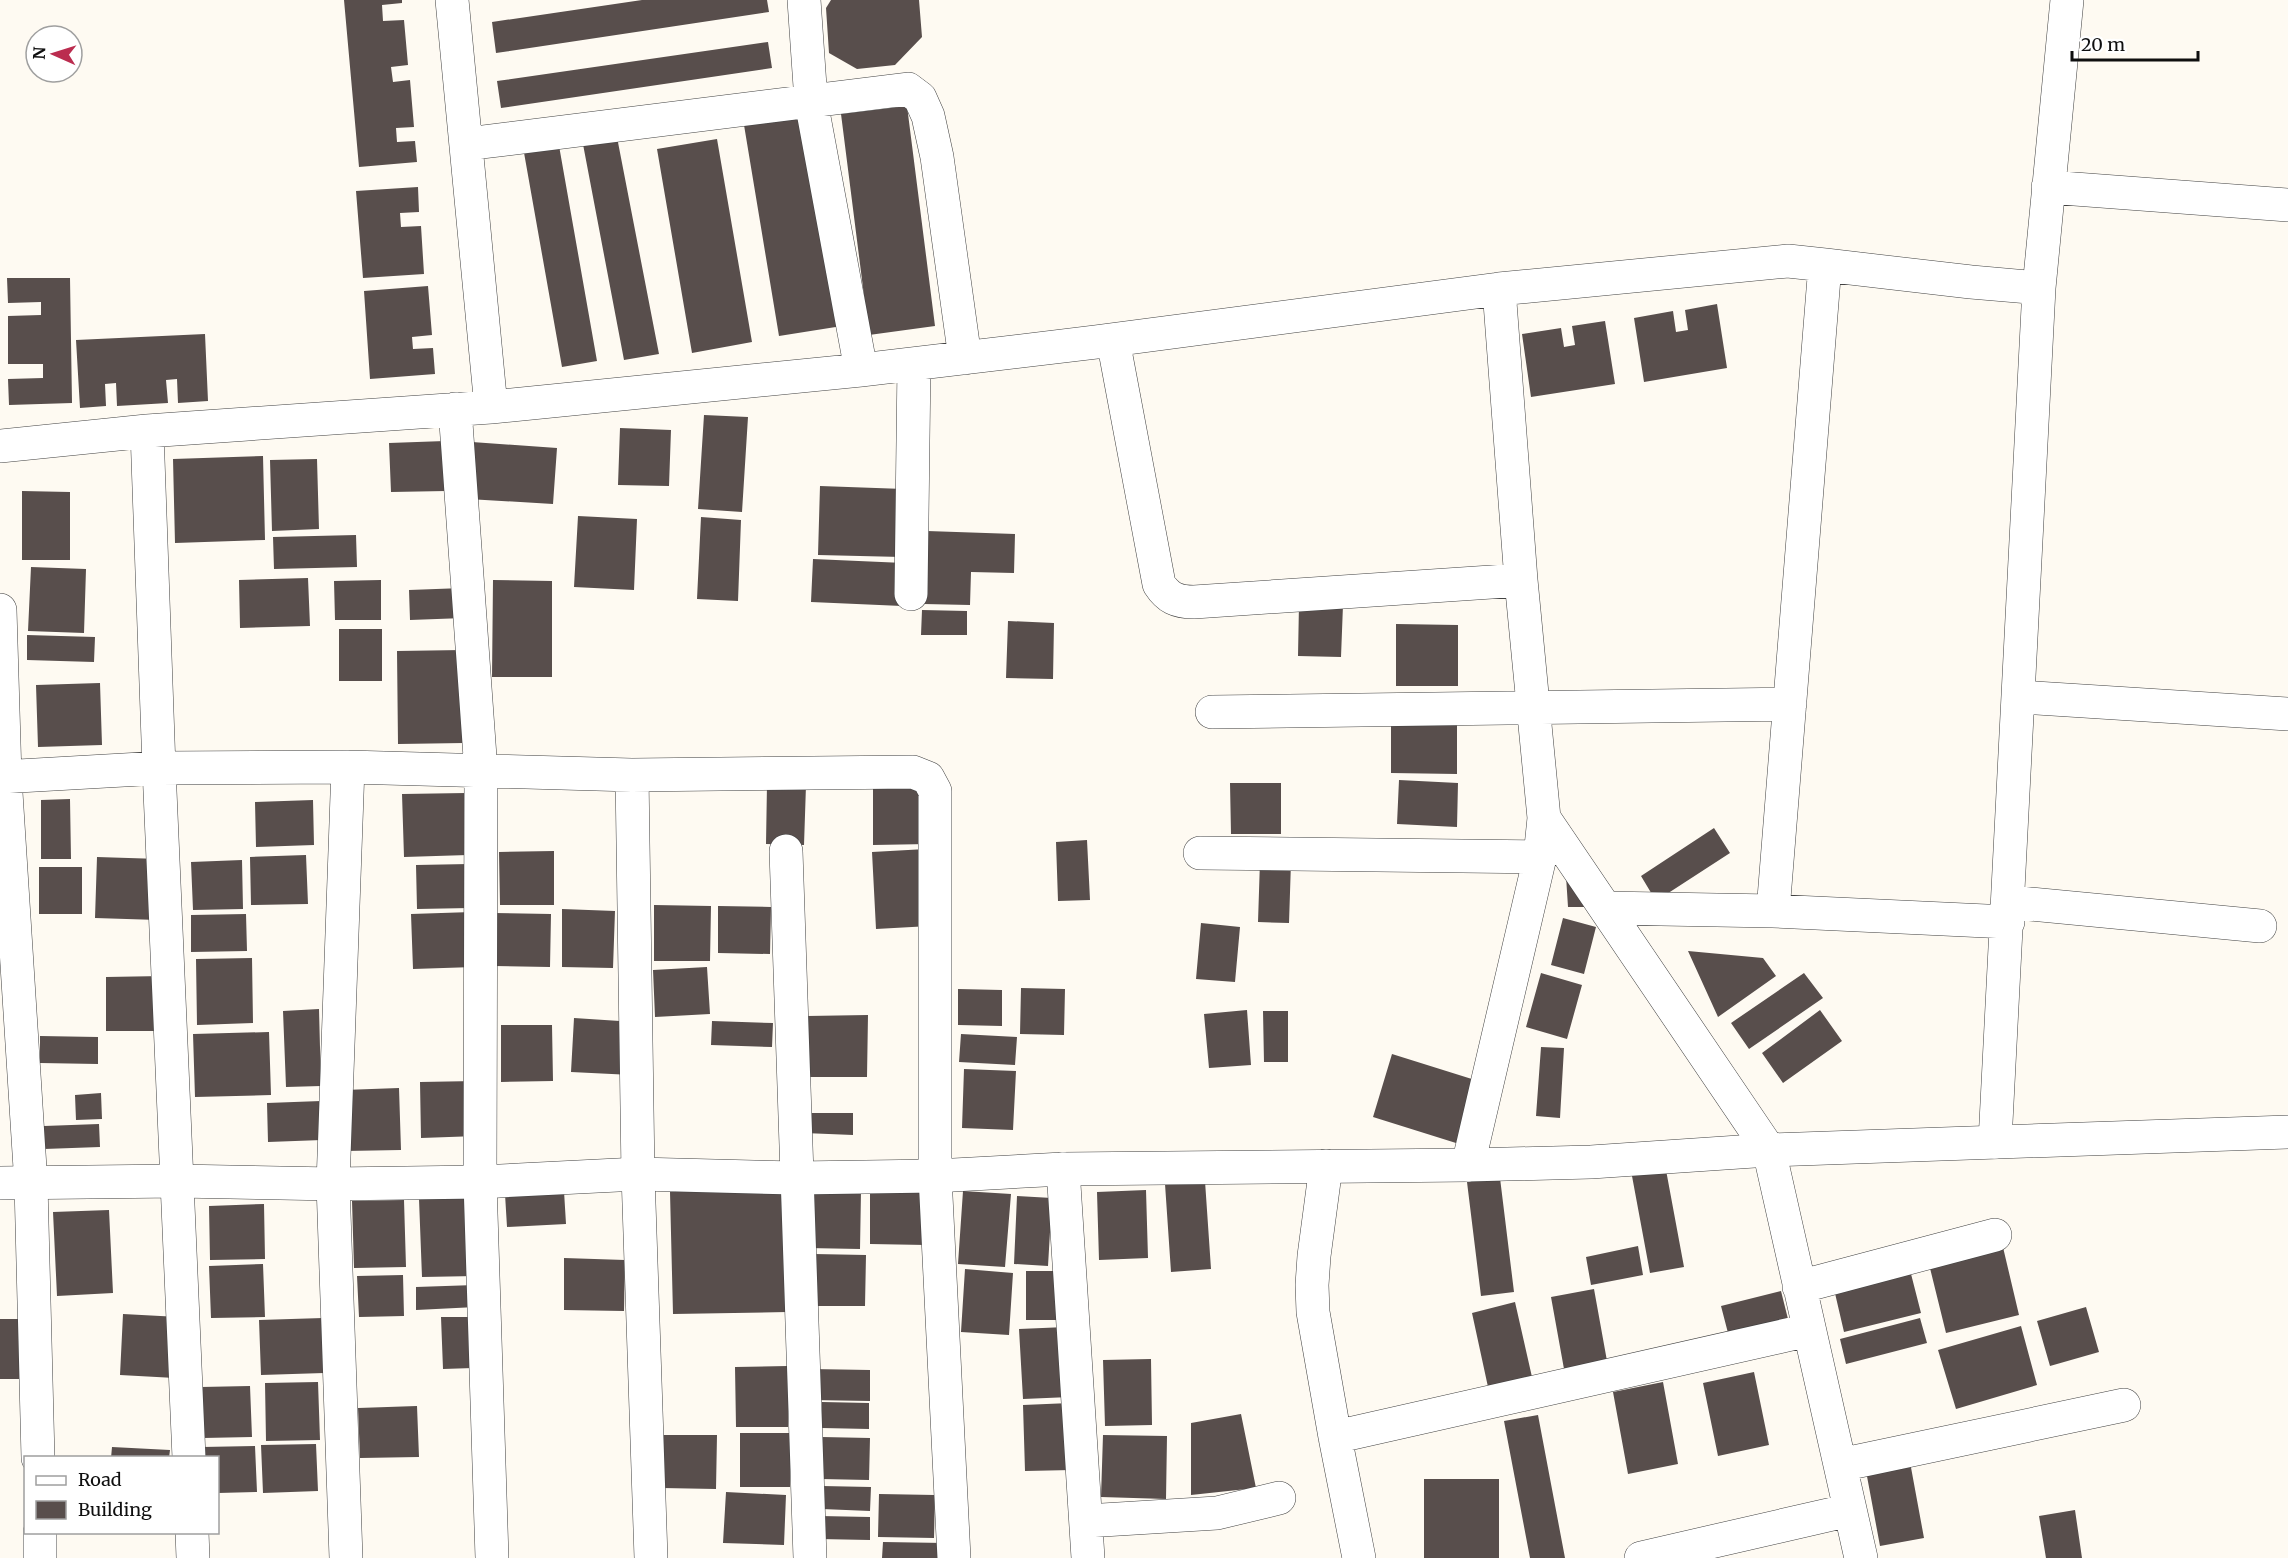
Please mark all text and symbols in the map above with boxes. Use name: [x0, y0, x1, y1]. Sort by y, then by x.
north arrow: [24, 24, 84, 84]
scale bar: [2072, 24, 2198, 62]
text: 20 m: [2081, 33, 2125, 56]
text: N: [29, 46, 49, 60]
legend: [24, 1456, 219, 1534]
text: Road: [78, 1468, 122, 1491]
text: Building: [78, 1498, 152, 1521]

